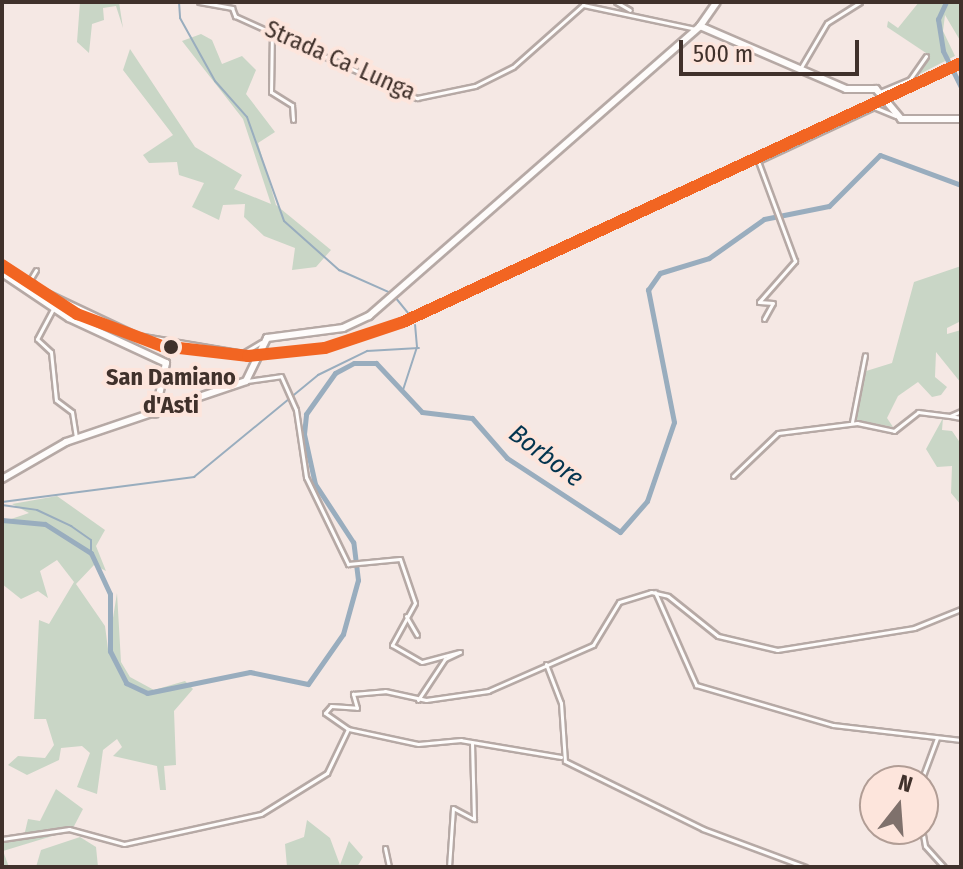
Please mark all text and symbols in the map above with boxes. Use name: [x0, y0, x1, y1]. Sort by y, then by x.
street label: Strada Ca' Lunga: [260, 15, 420, 107]
scale bar: [683, 24, 863, 74]
text: 500 m: [693, 40, 753, 68]
marker: San Damiano d'Asti: [158, 334, 184, 360]
place label: San Damiano d'Asti: [106, 364, 236, 420]
water label: Borbore: [503, 418, 589, 494]
north arrow: [859, 765, 939, 845]
text: N: [895, 769, 916, 798]

